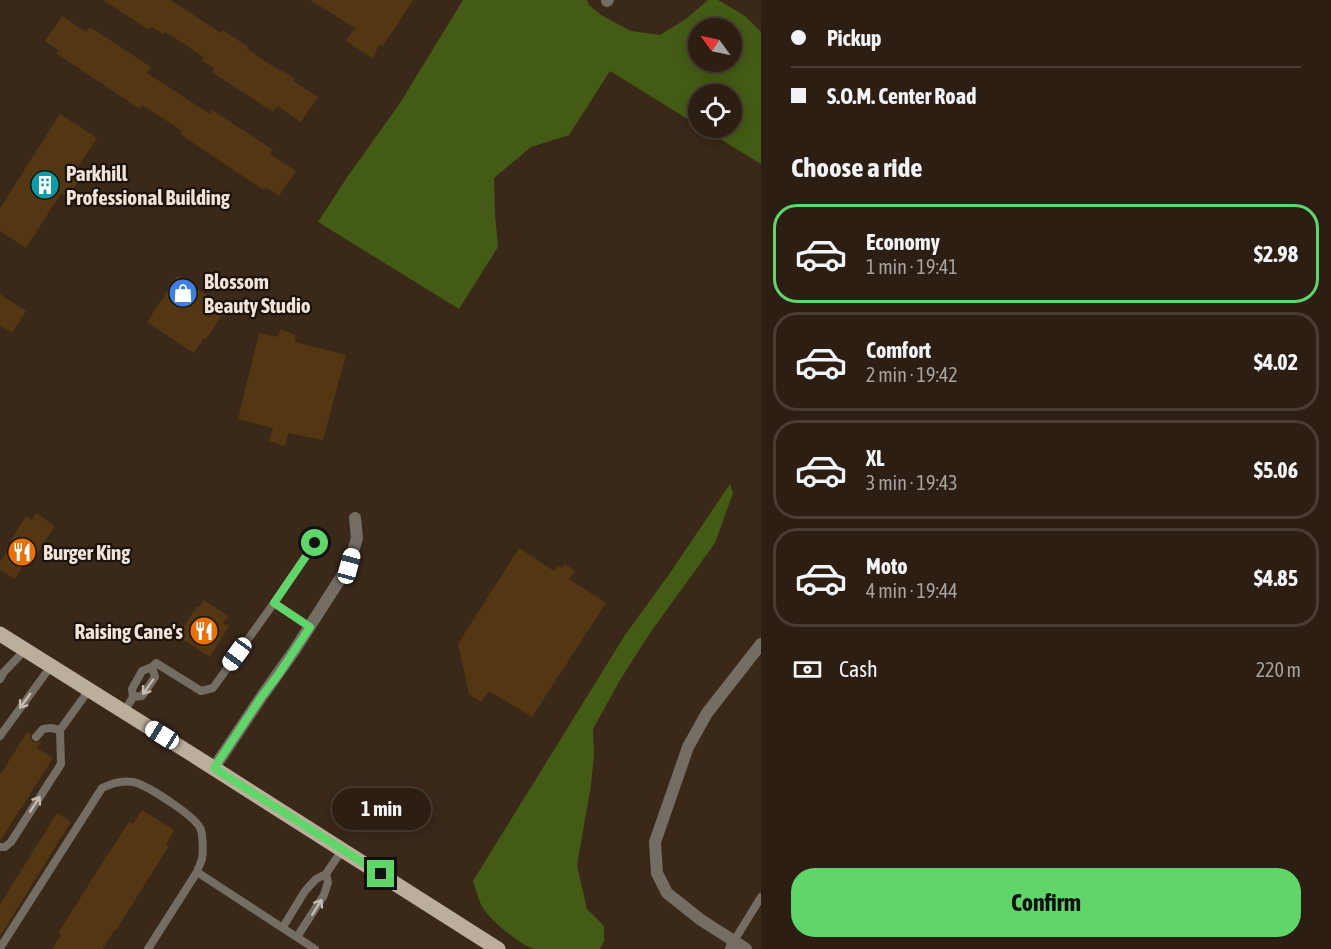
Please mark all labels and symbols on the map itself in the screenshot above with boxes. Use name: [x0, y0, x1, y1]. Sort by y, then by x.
north arrow: [688, 18, 742, 72]
place label: Parkhill Professional Building: [66, 161, 231, 209]
building icon: Parkhill Professional Building: [29, 169, 61, 201]
place label: Blossom Beauty Studio: [204, 269, 311, 317]
shop icon: Blossom Beauty Studio: [167, 277, 199, 309]
route start: [301, 529, 328, 556]
restaurant icon: Burger King: [6, 536, 38, 568]
place label: Burger King: [43, 540, 131, 564]
car: [336, 546, 362, 586]
restaurant icon: Raising Cane's: [188, 615, 220, 647]
place label: Raising Cane's: [74, 619, 184, 643]
car: [219, 634, 255, 674]
one-way arrow: [142, 678, 154, 695]
one-way arrow: [19, 692, 32, 708]
car: [142, 718, 182, 752]
callout: 1 min: [332, 787, 430, 829]
one-way arrow: [29, 795, 42, 812]
route end: [367, 860, 394, 887]
one-way arrow: [311, 899, 323, 916]

